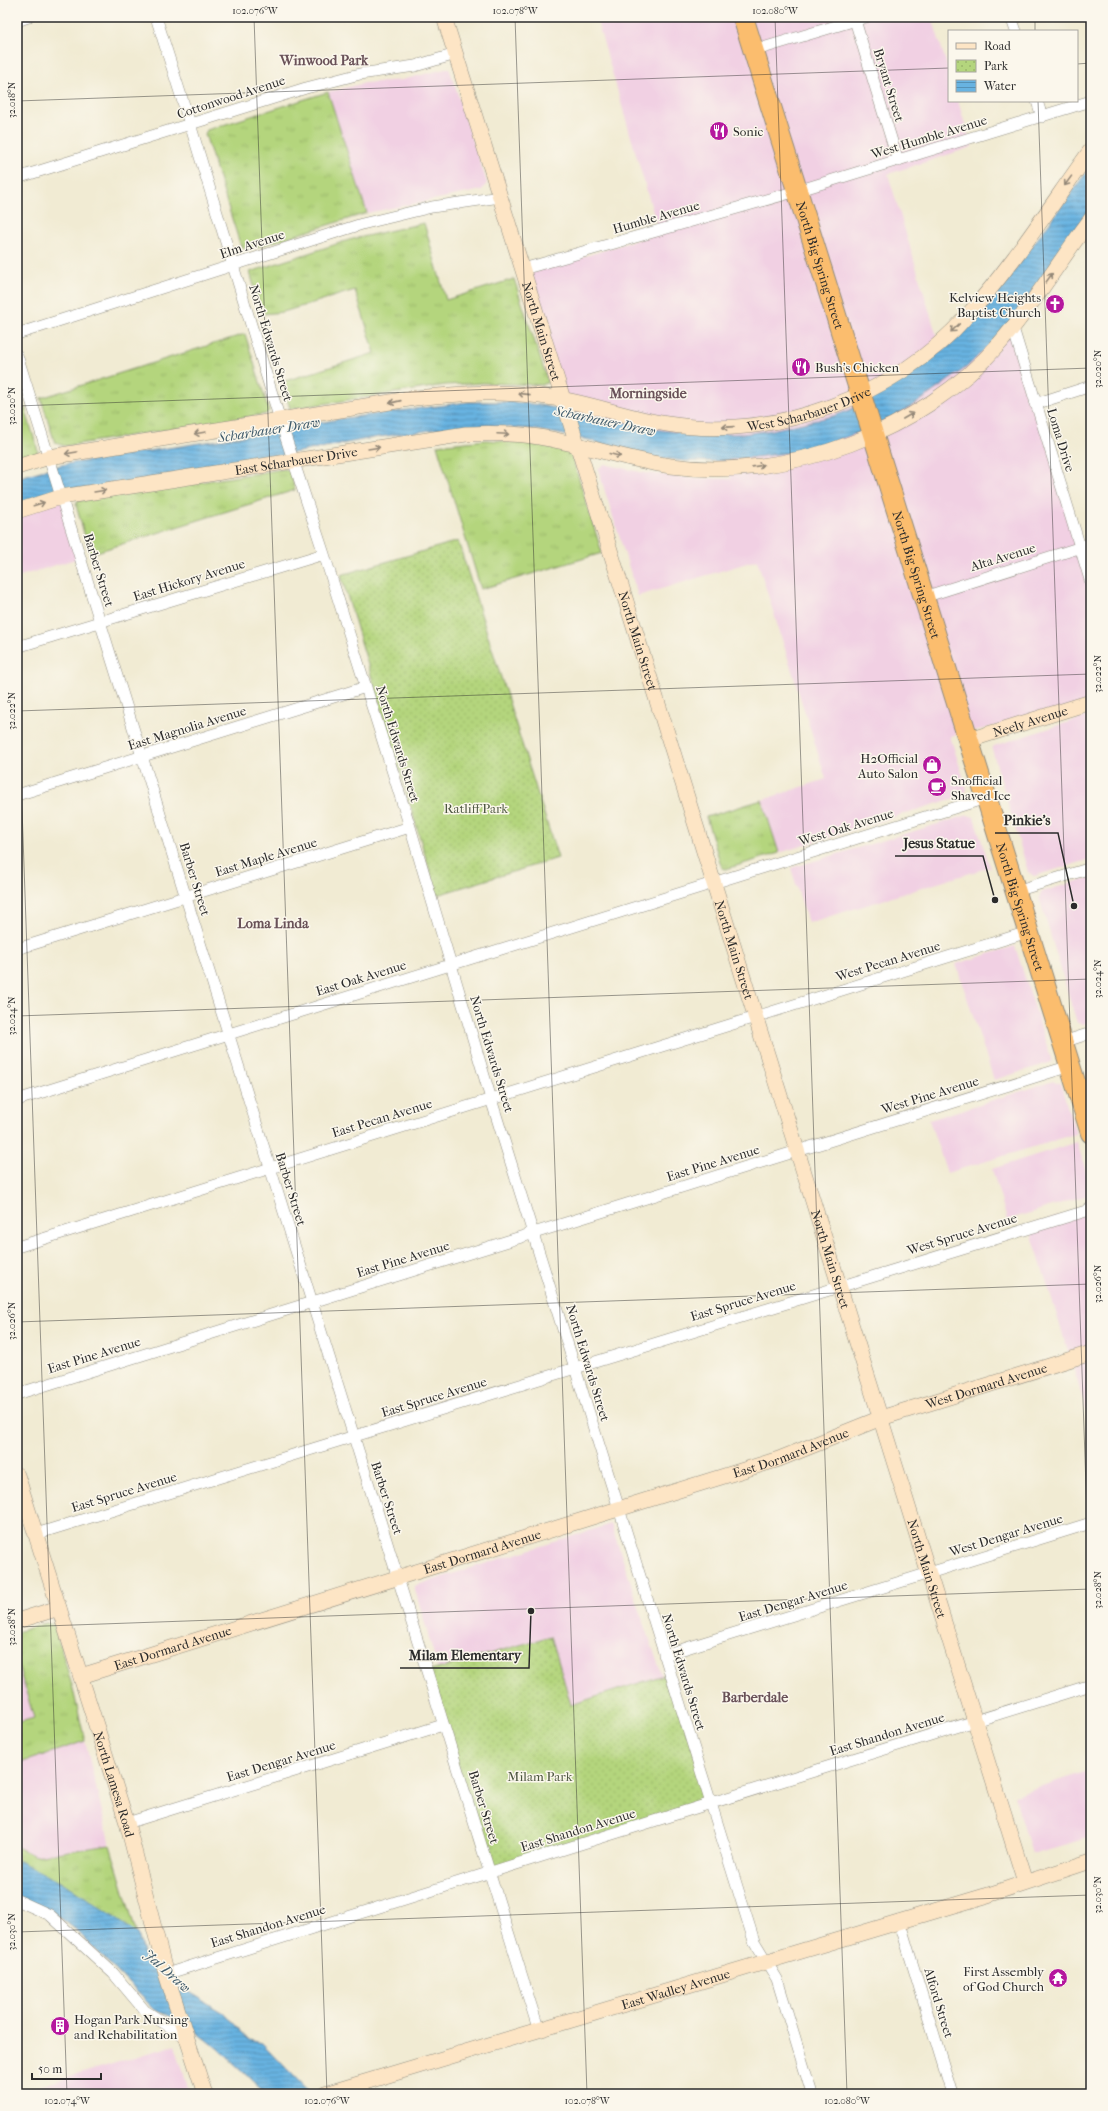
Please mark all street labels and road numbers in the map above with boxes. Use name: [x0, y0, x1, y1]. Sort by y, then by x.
street label: Bryant Street: [871, 46, 907, 124]
street label: Cottonwood Avenue: [175, 72, 287, 122]
street label: West Humble Avenue: [868, 112, 989, 162]
street label: Humble Avenue: [611, 197, 702, 237]
street label: North Big Spring Street: [793, 199, 848, 331]
street label: Elm Avenue: [218, 226, 287, 261]
street label: North Main Street: [519, 280, 564, 383]
street label: North Edwards Street: [246, 283, 296, 404]
street label: West Scharbauer Drive: [745, 383, 873, 434]
street label: Loma Drive: [1044, 406, 1078, 474]
street label: East Scharbauer Drive: [234, 443, 359, 477]
street label: North Big Spring Street: [890, 509, 944, 641]
street label: Barber Street: [81, 532, 117, 609]
street label: Alta Avenue: [968, 540, 1038, 574]
street label: East Hickory Avenue: [131, 556, 247, 604]
street label: North Main Street: [616, 589, 661, 692]
street label: North Edwards Street: [373, 684, 423, 805]
street label: Neely Avenue: [991, 702, 1070, 740]
street label: East Magnolia Avenue: [126, 703, 249, 753]
street label: West Oak Avenue: [796, 805, 896, 849]
street label: East Maple Avenue: [213, 834, 319, 880]
street label: Barber Street: [177, 841, 213, 918]
street label: North Big Spring Street: [993, 841, 1048, 973]
street label: North Main Street: [712, 898, 757, 1002]
street label: West Pecan Avenue: [833, 938, 943, 984]
street label: East Oak Avenue: [314, 957, 409, 999]
street label: North Edwards Street: [467, 994, 517, 1115]
street label: West Pine Avenue: [879, 1073, 981, 1117]
street label: East Pecan Avenue: [330, 1095, 435, 1140]
street label: East Pine Avenue: [665, 1142, 762, 1184]
street label: Barber Street: [273, 1151, 309, 1228]
street label: North Main Street: [808, 1208, 854, 1311]
street label: West Spruce Avenue: [904, 1210, 1019, 1258]
street label: East Pine Avenue: [355, 1238, 452, 1280]
street label: East Spruce Avenue: [688, 1278, 798, 1324]
street label: North Edwards Street: [563, 1303, 613, 1424]
street label: East Pine Avenue: [46, 1334, 143, 1376]
street label: West Dormard Avenue: [923, 1359, 1049, 1412]
street label: East Spruce Avenue: [379, 1374, 489, 1420]
street label: East Dormard Avenue: [731, 1424, 851, 1480]
street label: Barber Street: [368, 1460, 406, 1537]
street label: East Spruce Avenue: [69, 1469, 179, 1515]
street label: West Dengar Avenue: [947, 1510, 1065, 1560]
street label: North Main Street: [905, 1517, 950, 1620]
street label: East Dormard Avenue: [421, 1526, 543, 1577]
street label: East Dengar Avenue: [737, 1577, 850, 1625]
street label: North Edwards Street: [659, 1612, 709, 1733]
street label: East Dormard Avenue: [112, 1622, 234, 1673]
street label: East Shandon Avenue: [828, 1709, 947, 1759]
street label: North Lamesa Road: [91, 1729, 138, 1839]
street label: East Dengar Avenue: [225, 1737, 338, 1785]
street label: Barber Street: [466, 1769, 502, 1846]
street label: East Shandon Avenue: [519, 1805, 638, 1855]
street label: East Shandon Avenue: [209, 1901, 328, 1951]
street label: East Wadley Avenue: [619, 1965, 732, 2012]
street label: Alford Street: [921, 1965, 957, 2040]

